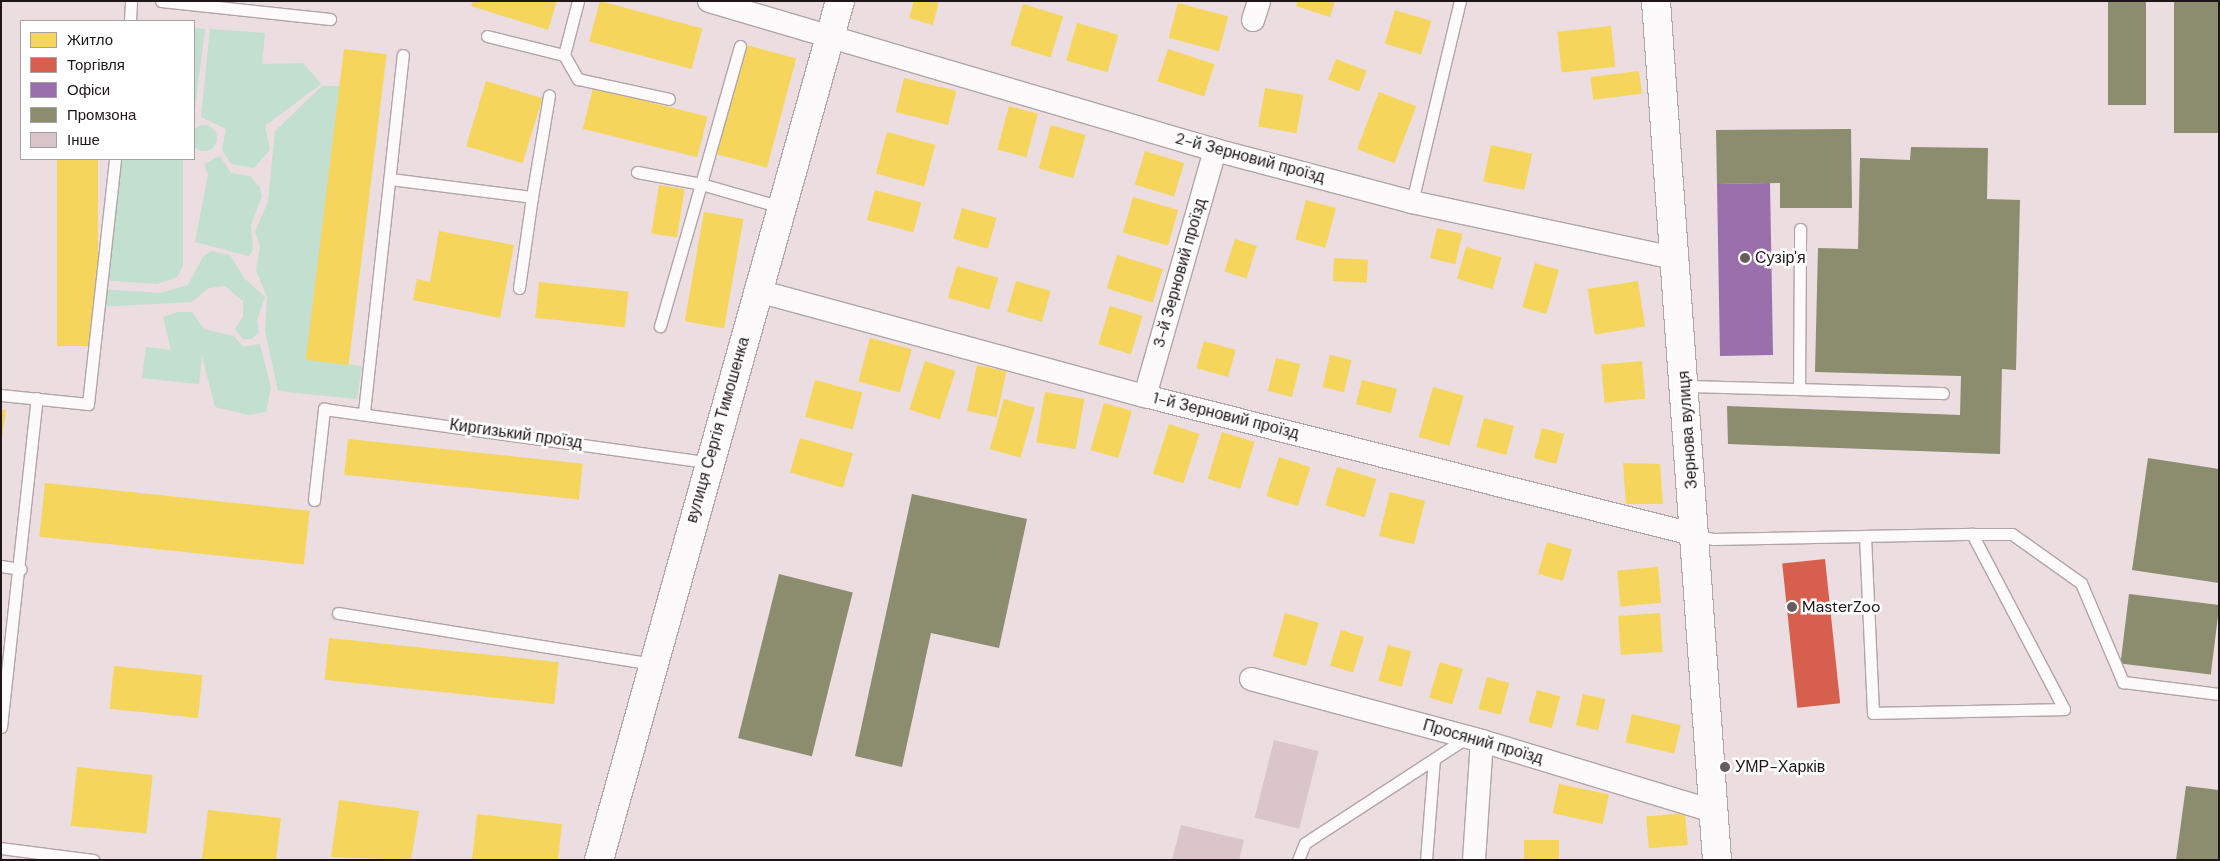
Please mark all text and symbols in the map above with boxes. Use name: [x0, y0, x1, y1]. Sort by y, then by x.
legend: [20, 20, 195, 160]
text: Житло: [67, 30, 113, 50]
text: Торгівля: [67, 55, 125, 75]
text: Офіси: [67, 80, 110, 100]
text: Промзона: [67, 105, 136, 125]
street label: 2-й Зерновий проїзд: [1173, 129, 1327, 187]
text: Інше: [67, 130, 100, 150]
street label: 3-й Зерновий проїзд: [1149, 196, 1211, 350]
place label: Сузір'я: [1755, 248, 1806, 268]
marker: Сузір'я: [1739, 252, 1751, 264]
street label: вулиця Сергія Тимошенка: [682, 335, 754, 525]
street label: Зернова вулиця: [1674, 370, 1702, 490]
street label: 1-й Зерновий проїзд: [1151, 389, 1301, 443]
street label: Киргизький проїзд: [448, 415, 584, 453]
place label: MasterZoo: [1802, 597, 1881, 617]
marker: MasterZoo: [1786, 601, 1798, 613]
street label: Просяний проїзд: [1421, 716, 1545, 768]
place label: УМР-Харків: [1735, 757, 1825, 777]
marker: УМР-Харків: [1719, 761, 1731, 773]

